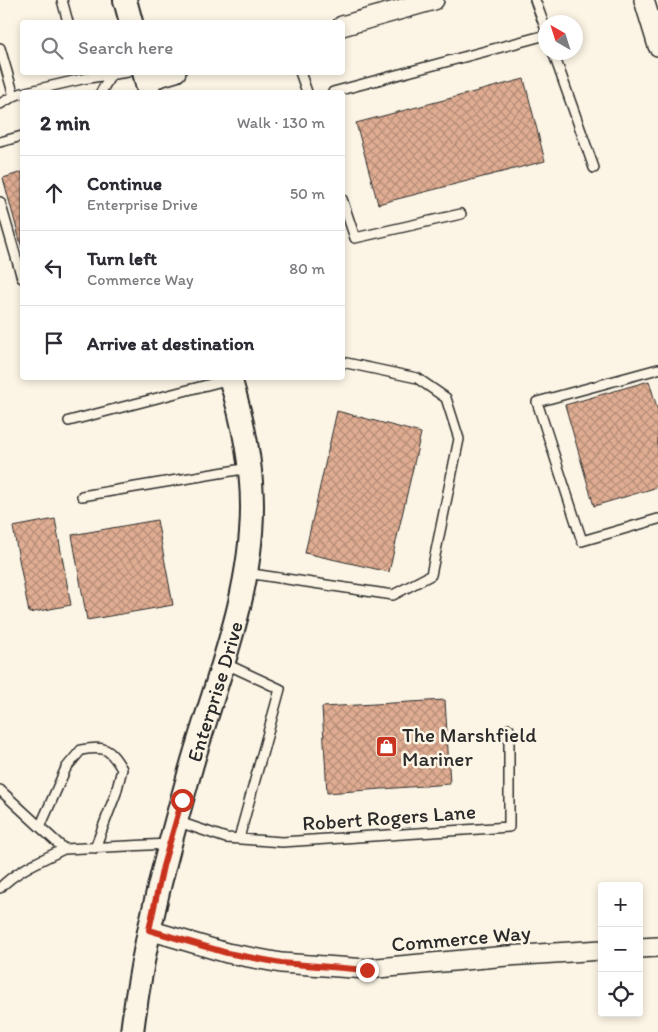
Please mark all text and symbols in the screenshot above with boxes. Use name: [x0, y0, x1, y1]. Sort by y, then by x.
north arrow: [538, 15, 583, 60]
search box: [20, 20, 345, 75]
icon: search: [38, 34, 66, 62]
text: Search here: [78, 36, 173, 59]
text: 2 min: [40, 110, 90, 135]
text: Walk · 130 m: [237, 113, 325, 132]
text: Continue: [87, 172, 162, 195]
icon: ahead: [40, 179, 68, 207]
text: 50 m: [290, 184, 325, 203]
text: Enterprise Drive: [87, 195, 198, 214]
text: Turn left: [87, 247, 157, 270]
icon: left: [40, 254, 68, 282]
text: 80 m: [289, 259, 325, 278]
text: Commerce Way: [87, 270, 194, 289]
icon: arrive: [40, 329, 68, 357]
text: Arrive at destination: [87, 332, 254, 355]
street label: Enterprise Drive: [181, 618, 247, 765]
place label: The Marshfield Mariner: [402, 722, 537, 771]
shop icon: The Marshfield Mariner: [374, 734, 398, 758]
route start: [171, 789, 194, 812]
street label: Robert Rogers Lane: [301, 798, 477, 836]
map controls: [598, 882, 643, 1017]
button: +: [598, 882, 643, 927]
street label: Commerce Way: [390, 919, 532, 957]
button: −: [598, 927, 643, 972]
route end: [356, 959, 379, 982]
button: locate: [598, 972, 643, 1017]

